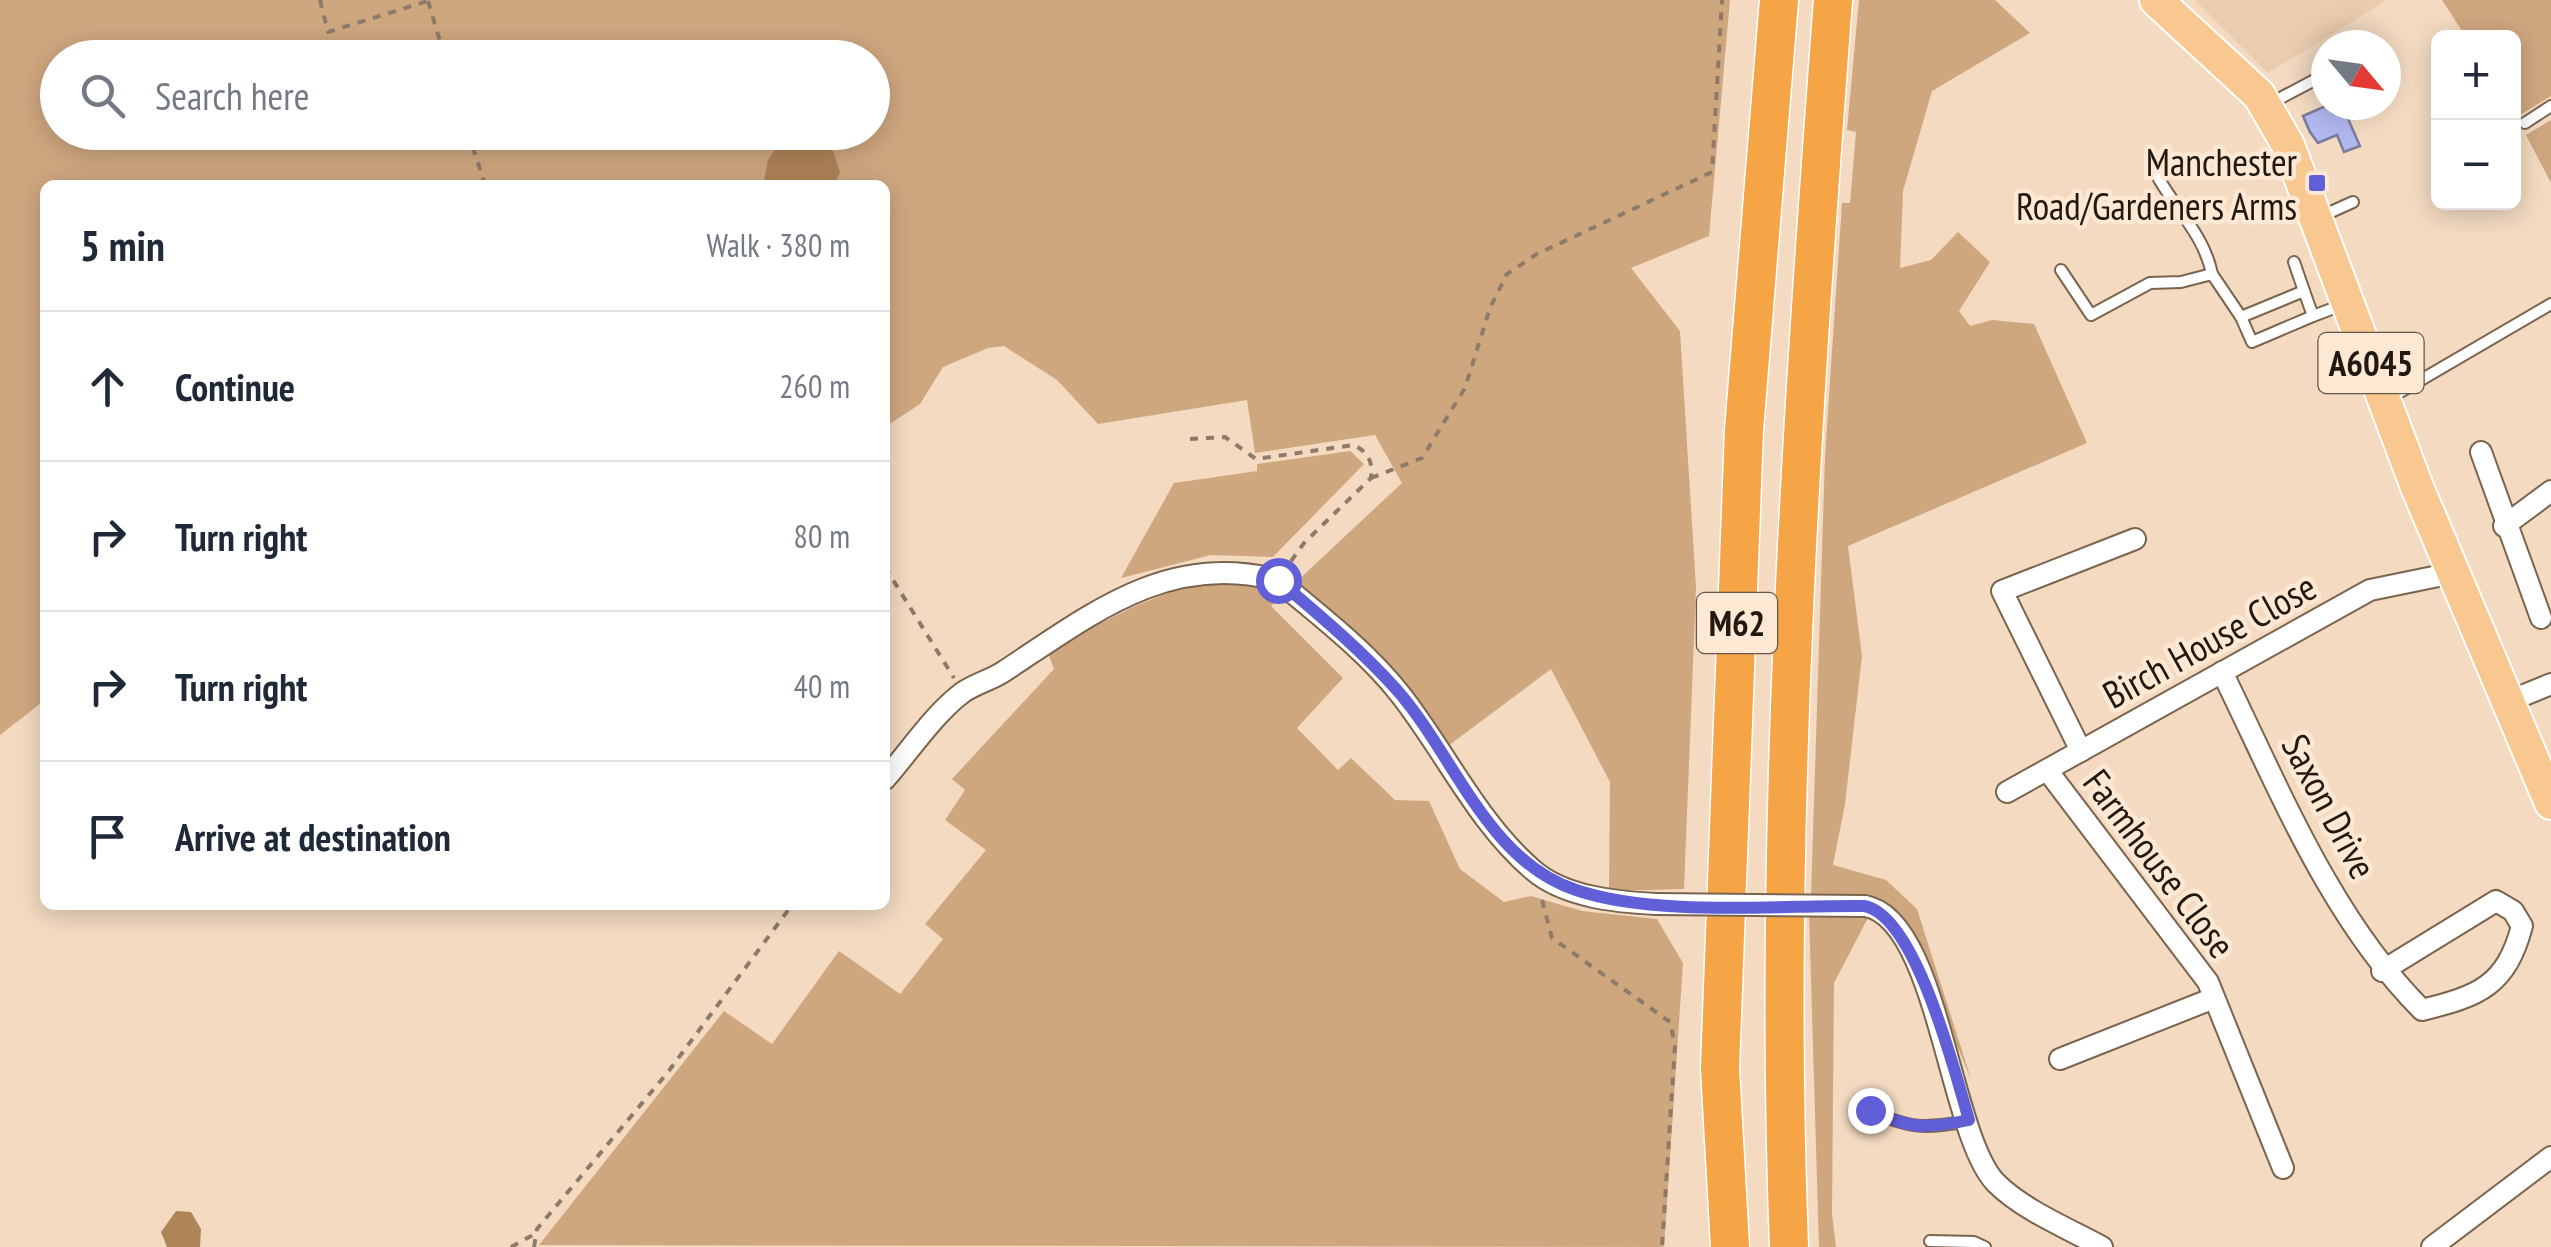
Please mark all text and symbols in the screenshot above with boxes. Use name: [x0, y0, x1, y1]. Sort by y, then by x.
north arrow: [2311, 30, 2401, 120]
map controls: [2431, 30, 2521, 210]
button: +: [2431, 30, 2521, 120]
search box: [40, 40, 890, 150]
icon: search: [75, 68, 130, 123]
text: Search here: [155, 71, 309, 120]
button: −: [2431, 120, 2521, 210]
place label: Manchester Road/Gardeners Arms: [2016, 137, 2298, 230]
marker: Manchester Road/Gardeners Arms: [2306, 172, 2328, 194]
text: 5 min: [80, 218, 165, 273]
text: Walk · 380 m: [706, 224, 850, 266]
road number: A6045: [2318, 333, 2424, 393]
icon: ahead: [80, 359, 135, 414]
text: Continue: [175, 362, 295, 411]
text: 260 m: [779, 365, 850, 407]
icon: right: [80, 509, 135, 564]
text: Turn right: [175, 512, 307, 561]
text: 80 m: [794, 515, 850, 557]
route start: [1256, 558, 1302, 604]
street label: Birch House Close: [2094, 561, 2324, 719]
road number: M62: [1697, 593, 1777, 653]
icon: right: [80, 659, 135, 714]
text: Turn right: [175, 662, 307, 711]
text: 40 m: [794, 665, 850, 707]
street label: Saxon Drive: [2272, 725, 2388, 887]
street label: Farmhouse Close: [2073, 759, 2247, 967]
icon: arrive: [80, 809, 135, 864]
text: Arrive at destination: [175, 812, 451, 861]
route end: [1848, 1088, 1894, 1134]

